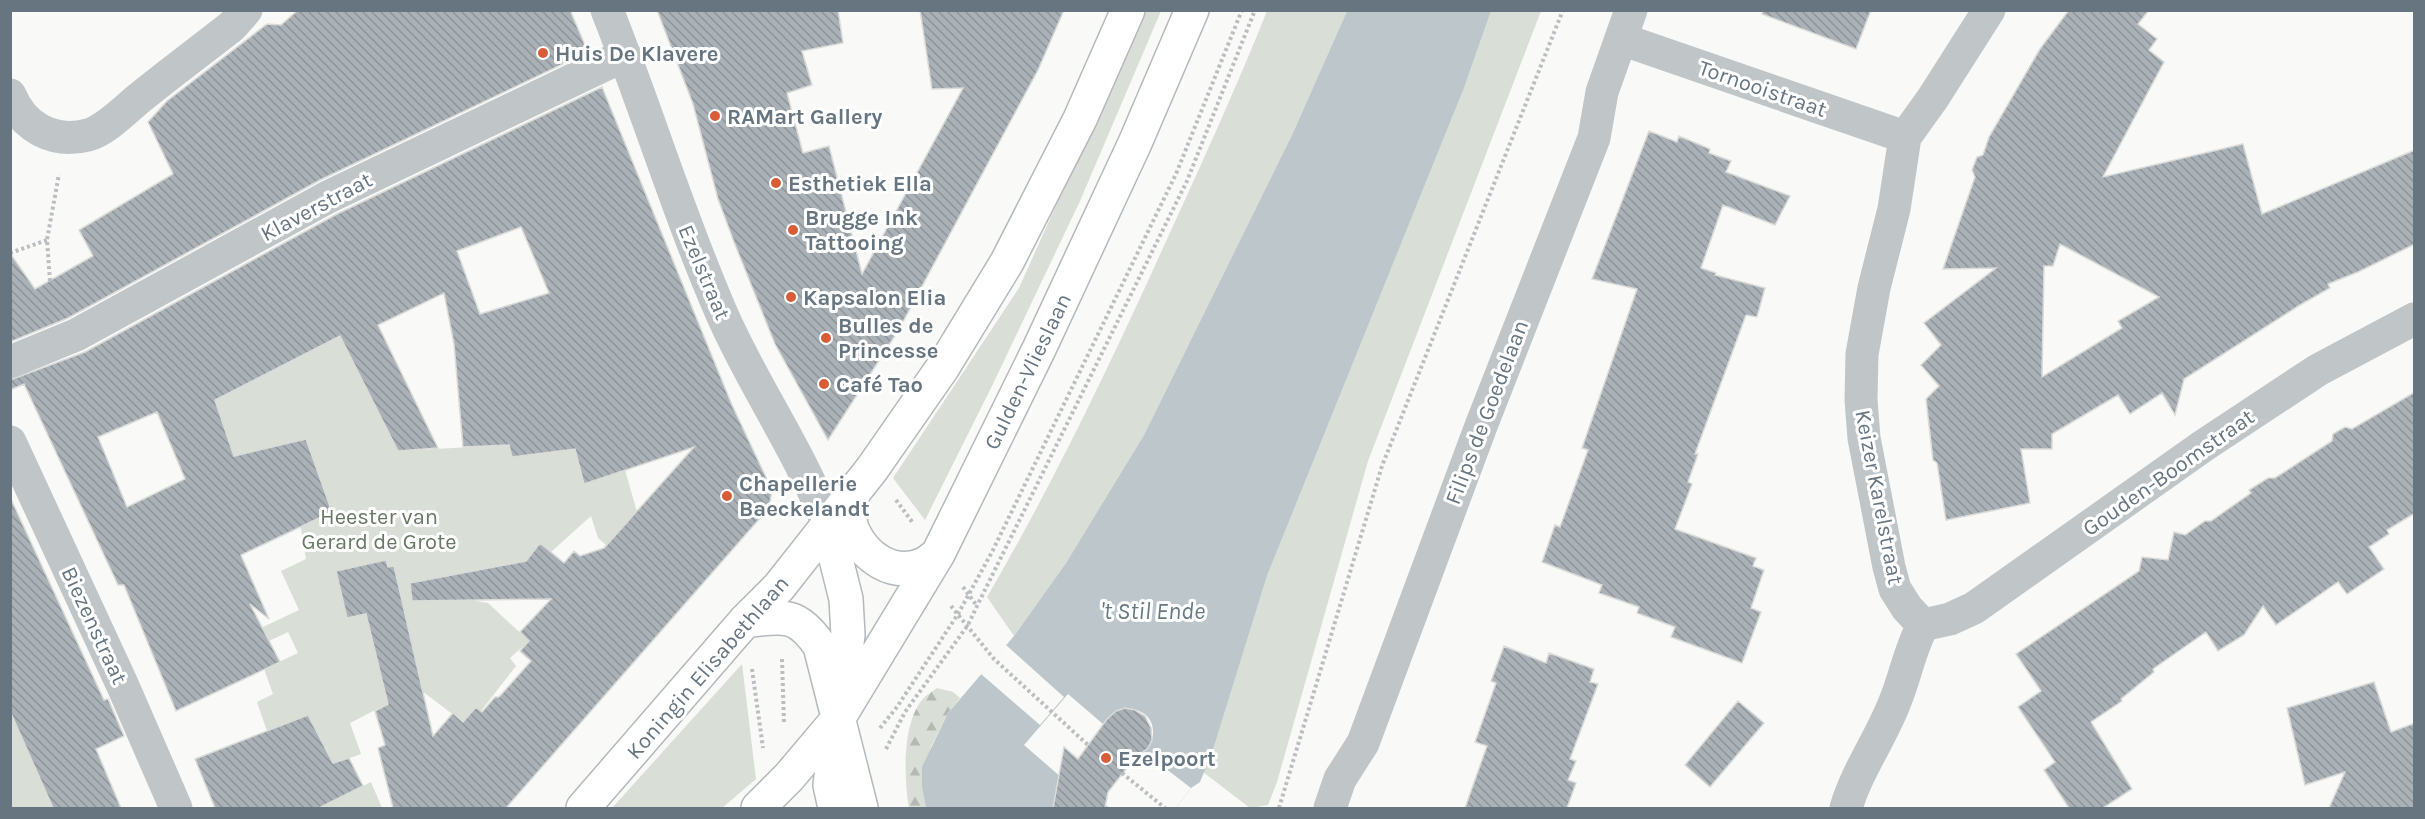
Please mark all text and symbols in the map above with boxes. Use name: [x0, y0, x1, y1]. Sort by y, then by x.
place label: Huis De Klavere: [555, 41, 718, 67]
marker: Huis De Klavere: [536, 46, 550, 60]
street label: Tornooistraat: [1695, 55, 1830, 123]
place label: RAMart Gallery: [727, 104, 882, 130]
marker: RAMart Gallery: [708, 109, 722, 123]
street label: Klaverstraat: [256, 167, 377, 247]
place label: Esthetiek Ella: [788, 171, 932, 197]
marker: Esthetiek Ella: [769, 176, 783, 190]
place label: Brugge Ink Tattooing: [805, 205, 918, 256]
street label: Ezelstraat: [672, 221, 736, 324]
marker: Brugge Ink Tattooing: [786, 223, 800, 237]
place label: Kapsalon Elia: [803, 285, 946, 311]
street label: Gulden-Vlieslaan: [979, 289, 1077, 454]
marker: Kapsalon Elia: [784, 290, 798, 304]
place label: Bulles de Princesse: [838, 313, 939, 364]
street label: Filips de Goedelaan: [1440, 316, 1534, 508]
marker: Bulles de Princesse: [819, 331, 833, 345]
place label: Café Tao: [836, 372, 923, 398]
marker: Café Tao: [817, 377, 831, 391]
street label: Gouden-Boomstraat: [2078, 404, 2259, 542]
street label: Keizer Karelstraat: [1849, 408, 1909, 587]
place label: Chapellerie Baeckelandt: [739, 471, 870, 522]
marker: Chapellerie Baeckelandt: [720, 489, 734, 503]
park label: Heester van Gerard de Grote: [301, 504, 457, 555]
street label: Biezenstraat: [56, 562, 133, 688]
street label: Koningin Elisabethlaan: [621, 571, 794, 765]
water label: 't Stil Ende: [1101, 597, 1205, 625]
place label: Ezelpoort: [1118, 746, 1216, 772]
marker: Ezelpoort: [1099, 751, 1113, 765]

